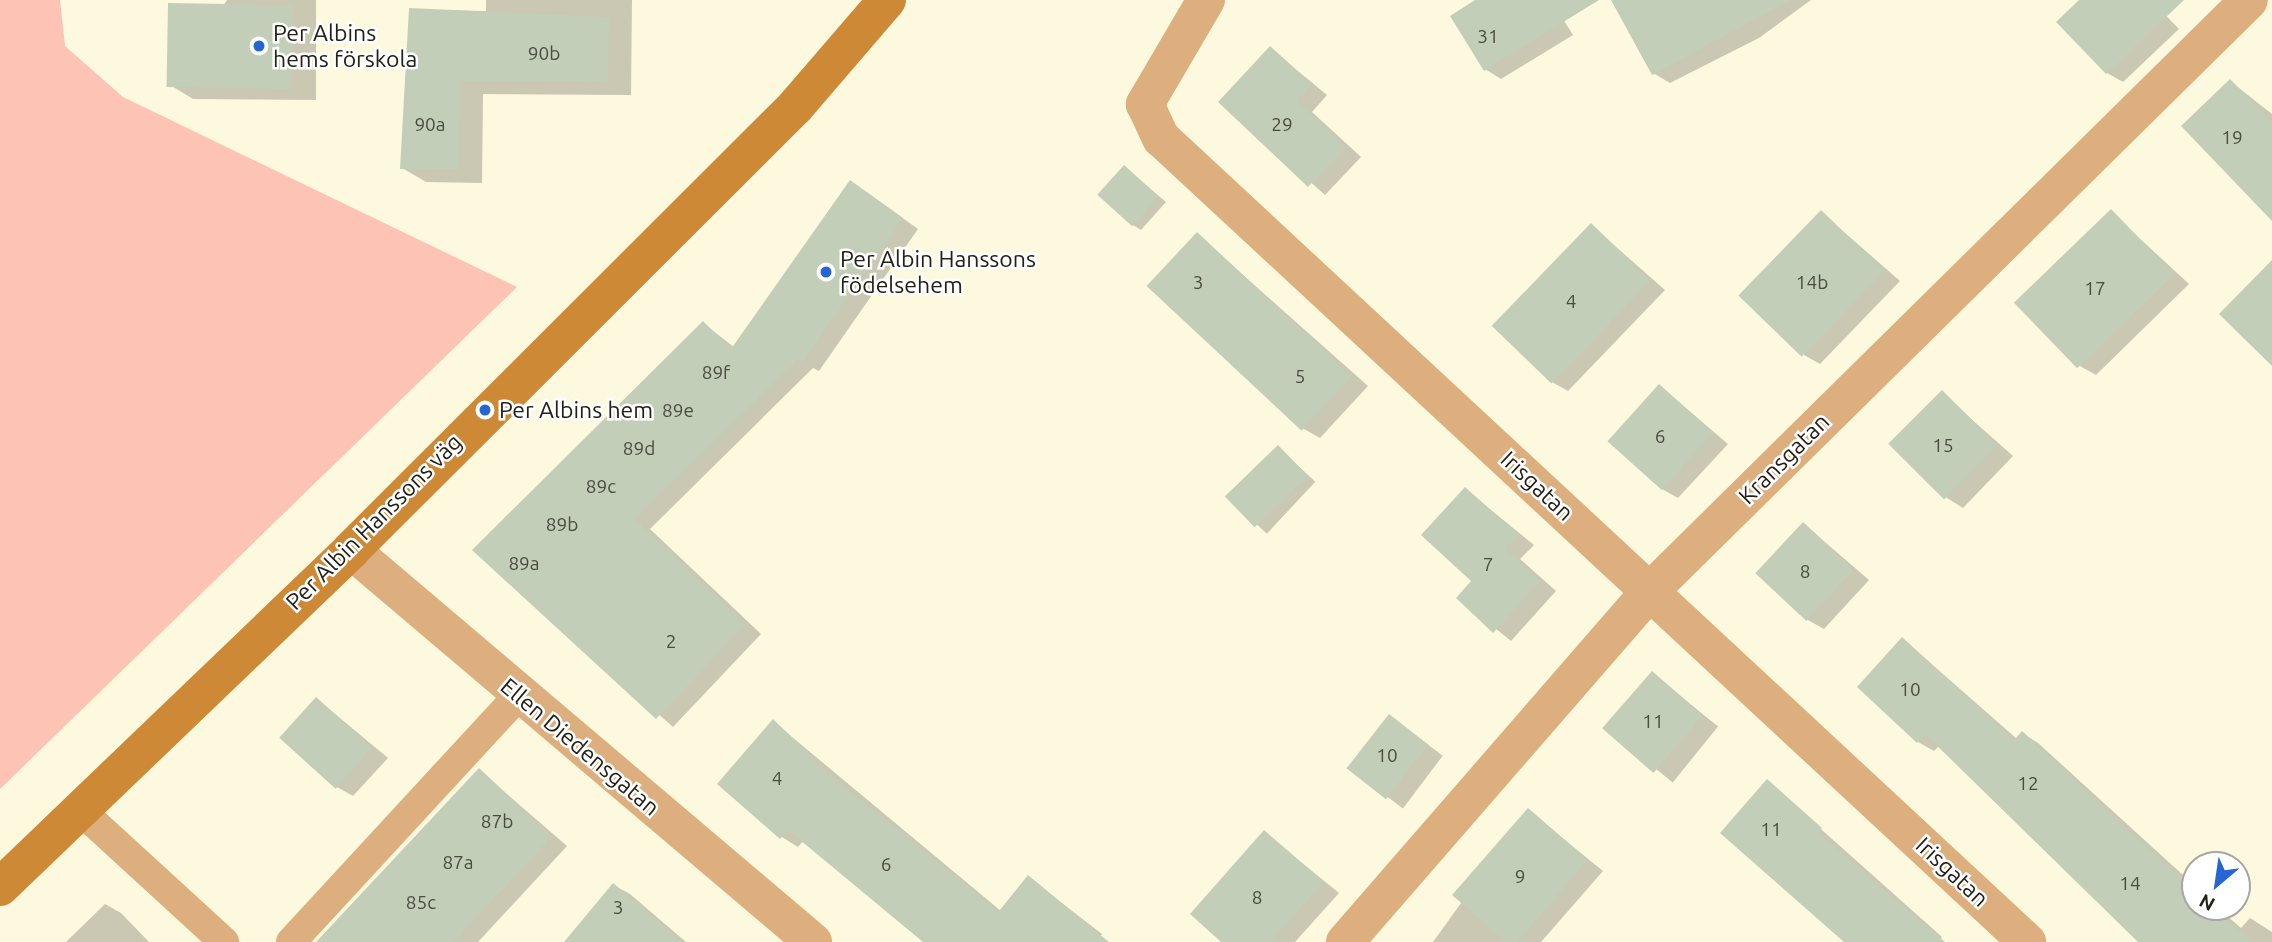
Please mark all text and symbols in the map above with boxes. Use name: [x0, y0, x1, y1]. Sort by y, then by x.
place label: Per Albins hems förskola: [273, 19, 417, 73]
house number: 31: [1477, 26, 1499, 48]
marker: Per Albins hems förskola: [251, 38, 267, 54]
house number: 90b: [528, 43, 560, 65]
house number: 90a: [414, 114, 446, 136]
house number: 29: [1271, 114, 1293, 136]
house number: 19: [2221, 127, 2243, 149]
place label: Per Albin Hanssons födelsehem: [840, 245, 1036, 299]
marker: Per Albin Hanssons födelsehem: [818, 264, 834, 280]
house number: 3: [1193, 272, 1203, 294]
house number: 14b: [1796, 272, 1828, 294]
house number: 17: [2084, 278, 2106, 300]
house number: 4: [1566, 291, 1576, 313]
house number: 89f: [702, 362, 730, 384]
house number: 5: [1295, 366, 1305, 388]
place label: Per Albins hem: [499, 396, 653, 424]
house number: 89e: [662, 400, 694, 422]
marker: Per Albins hem: [477, 402, 493, 418]
street label: Kransgatan: [1733, 408, 1835, 510]
house number: 6: [1655, 426, 1665, 448]
street label: Per Albin Hanssons väg: [280, 428, 468, 616]
house number: 15: [1932, 435, 1954, 457]
house number: 89d: [623, 438, 655, 460]
street label: Irisgatan: [1495, 446, 1579, 526]
house number: 89c: [586, 476, 616, 498]
house number: 89b: [546, 514, 578, 536]
house number: 89a: [508, 553, 540, 575]
house number: 7: [1483, 554, 1493, 576]
house number: 8: [1800, 561, 1810, 583]
house number: 2: [666, 631, 676, 653]
street label: Ellen Diedensgatan: [495, 673, 665, 821]
house number: 10: [1899, 679, 1921, 701]
house number: 11: [1642, 711, 1664, 733]
house number: 10: [1376, 745, 1398, 767]
house number: 4: [772, 768, 782, 790]
house number: 12: [2017, 773, 2039, 795]
house number: 87b: [481, 811, 513, 833]
house number: 11: [1760, 819, 1782, 841]
street label: Irisgatan: [1910, 832, 1994, 912]
north arrow: [2181, 851, 2251, 921]
house number: 87a: [442, 852, 474, 874]
house number: 6: [881, 854, 891, 876]
house number: 9: [1515, 866, 1525, 888]
house number: 14: [2119, 873, 2141, 895]
house number: 8: [1252, 887, 1262, 909]
text: N: [2195, 890, 2218, 916]
house number: 85c: [406, 892, 436, 914]
house number: 3: [613, 897, 623, 919]

